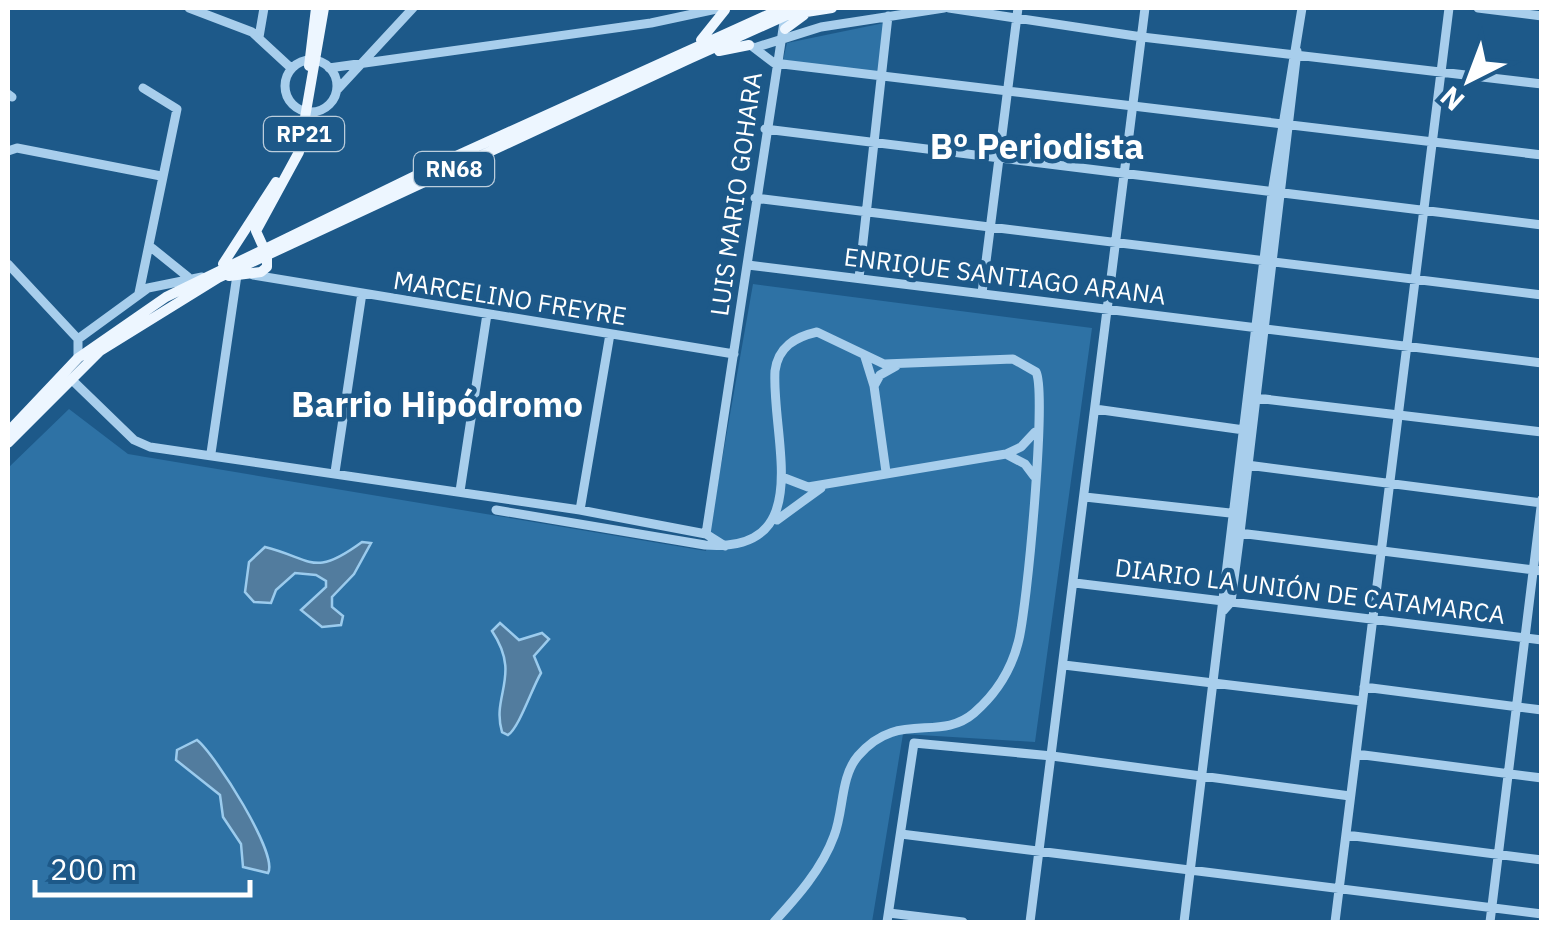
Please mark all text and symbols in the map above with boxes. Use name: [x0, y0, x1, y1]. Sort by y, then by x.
north arrow: [1419, 30, 1519, 130]
street label: LUIS MARIO GOHARA: [702, 70, 769, 318]
text: N: [1432, 78, 1472, 119]
road number: RP21: [264, 117, 344, 151]
district label: Bº Periodista: [930, 123, 1144, 169]
road number: RN68: [414, 152, 494, 186]
street label: ENRIQUE SANTIAGO ARANA: [842, 239, 1168, 312]
street label: MARCELINO FREYRE: [391, 263, 629, 332]
district label: Barrio Hipódromo: [291, 381, 583, 427]
street label: DIARIO LA UNIÓN DE CATAMARCA: [1113, 550, 1507, 631]
scale bar: [35, 835, 250, 897]
text: 200 m: [50, 849, 137, 888]

